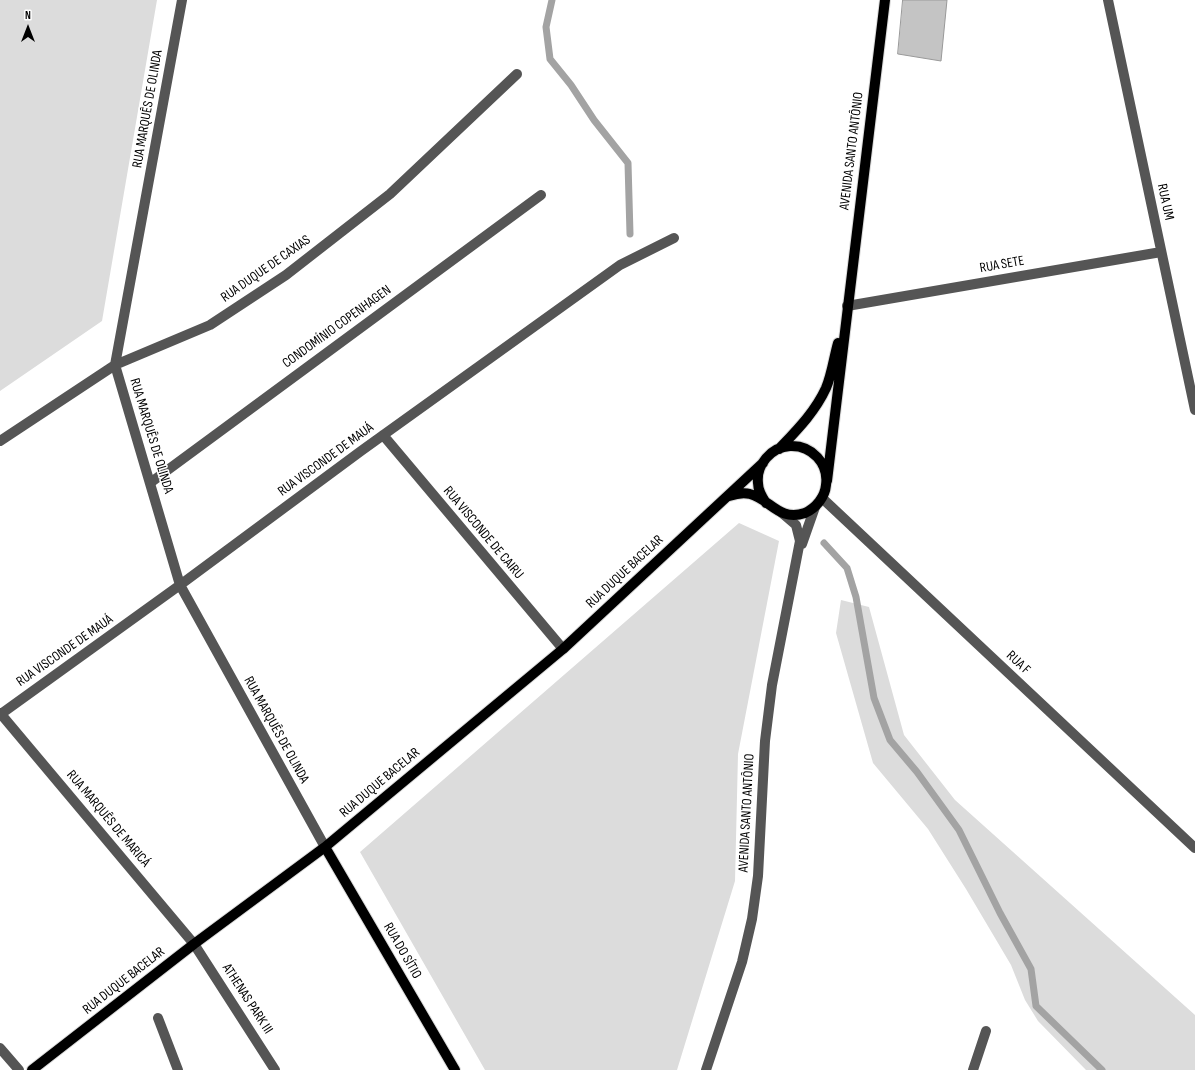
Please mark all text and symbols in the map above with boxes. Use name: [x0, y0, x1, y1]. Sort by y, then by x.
north arrow: [8, 8, 48, 48]
text: N: [25, 9, 31, 22]
street label: RUA MARQUÊS DE OLINDA: [129, 49, 167, 169]
street label: AVENIDA SANTO ANTÔNIO: [836, 91, 868, 211]
street label: RUA UM: [1153, 182, 1177, 222]
street label: RUA DUQUE DE CAXIAS: [218, 232, 314, 306]
street label: RUA SETE: [979, 253, 1025, 277]
street label: CONDOMÍNIO COPENHAGEN: [279, 282, 395, 372]
street label: RUA MARQUÊS DE OLINDA: [125, 376, 177, 496]
street label: RUA VISCONDE DE MAUÁ: [275, 420, 377, 500]
street label: RUA VISCONDE DE CAIRU: [439, 483, 527, 583]
street label: RUA DUQUE BACELAR: [583, 532, 667, 612]
street label: RUA VISCONDE DE MAUÁ: [13, 611, 117, 691]
street label: RUA F: [1002, 648, 1034, 678]
street label: RUA MARQUÊS DE OLINDA: [240, 674, 312, 786]
street label: RUA DUQUE BACELAR: [336, 745, 424, 821]
street label: AVENIDA SANTO ANTÔNIO: [736, 753, 758, 873]
street label: RUA MARQUÊS DE MARICÁ: [63, 767, 153, 871]
street label: RUA DO SÍTIO: [379, 920, 425, 982]
street label: RUA DUQUE BACELAR: [80, 944, 168, 1018]
street label: ATHENAS PARK III: [218, 961, 276, 1037]

